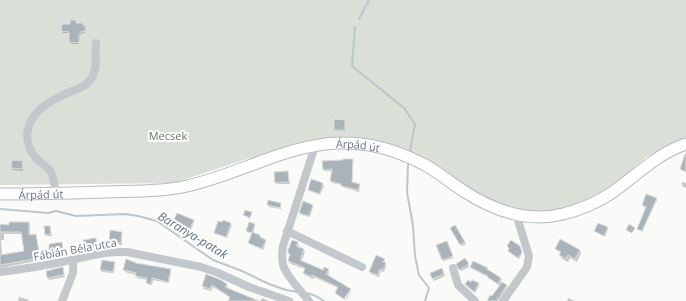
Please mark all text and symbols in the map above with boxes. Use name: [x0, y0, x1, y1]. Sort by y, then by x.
park label: Mecsek: [149, 128, 187, 143]
street label: Árpád út: [336, 135, 382, 155]
street label: Árpád út: [19, 186, 64, 201]
water label: Baranya-patak: [155, 207, 232, 263]
street label: Fábián Béla utca: [32, 234, 118, 264]

